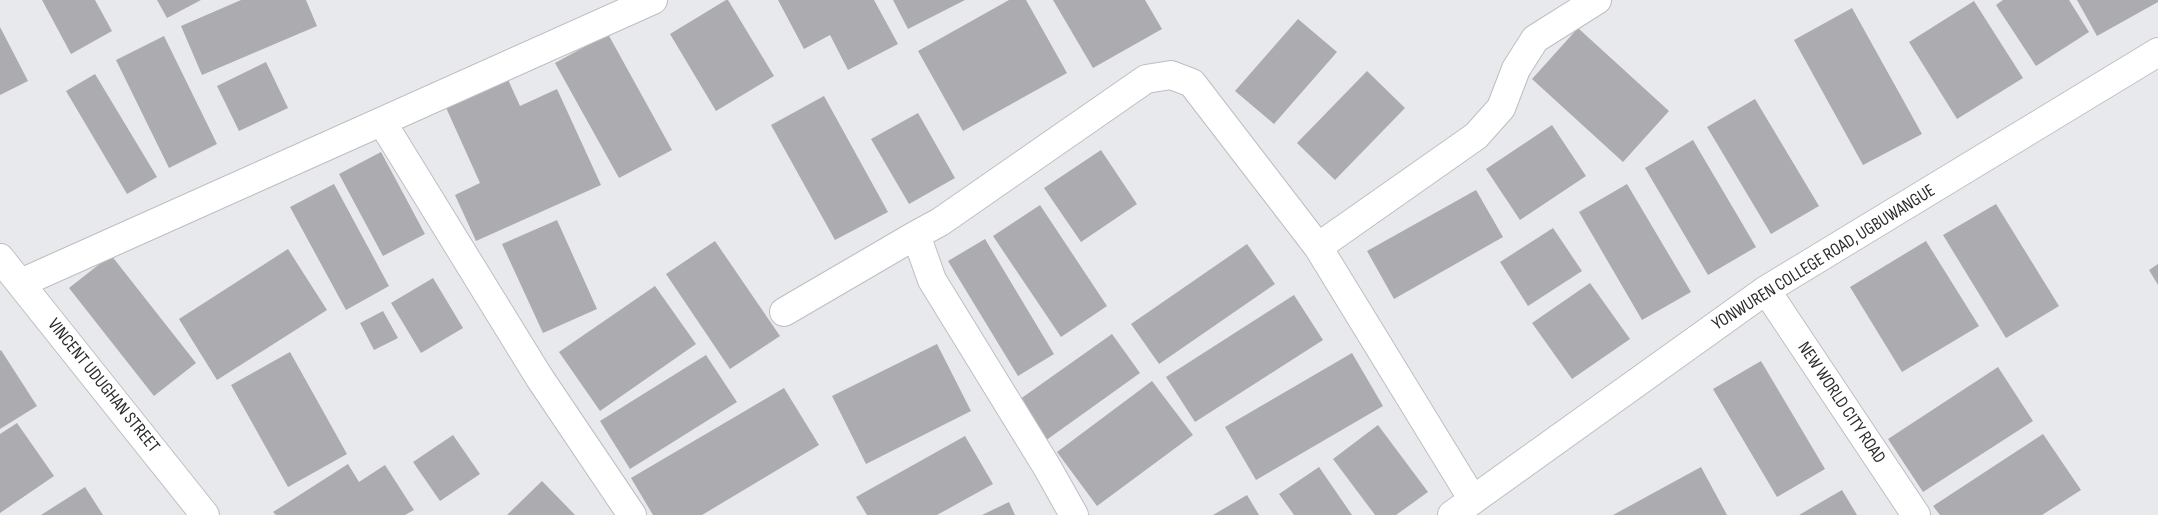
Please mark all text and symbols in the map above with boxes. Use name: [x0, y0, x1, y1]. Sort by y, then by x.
street label: YONWUREN COLLEGE ROAD, UGBUWANGUE: [1709, 180, 1939, 336]
street label: VINCENT UDUGHAN STREET: [42, 315, 164, 457]
street label: NEW WORLD CITY ROAD: [1792, 338, 1890, 468]

